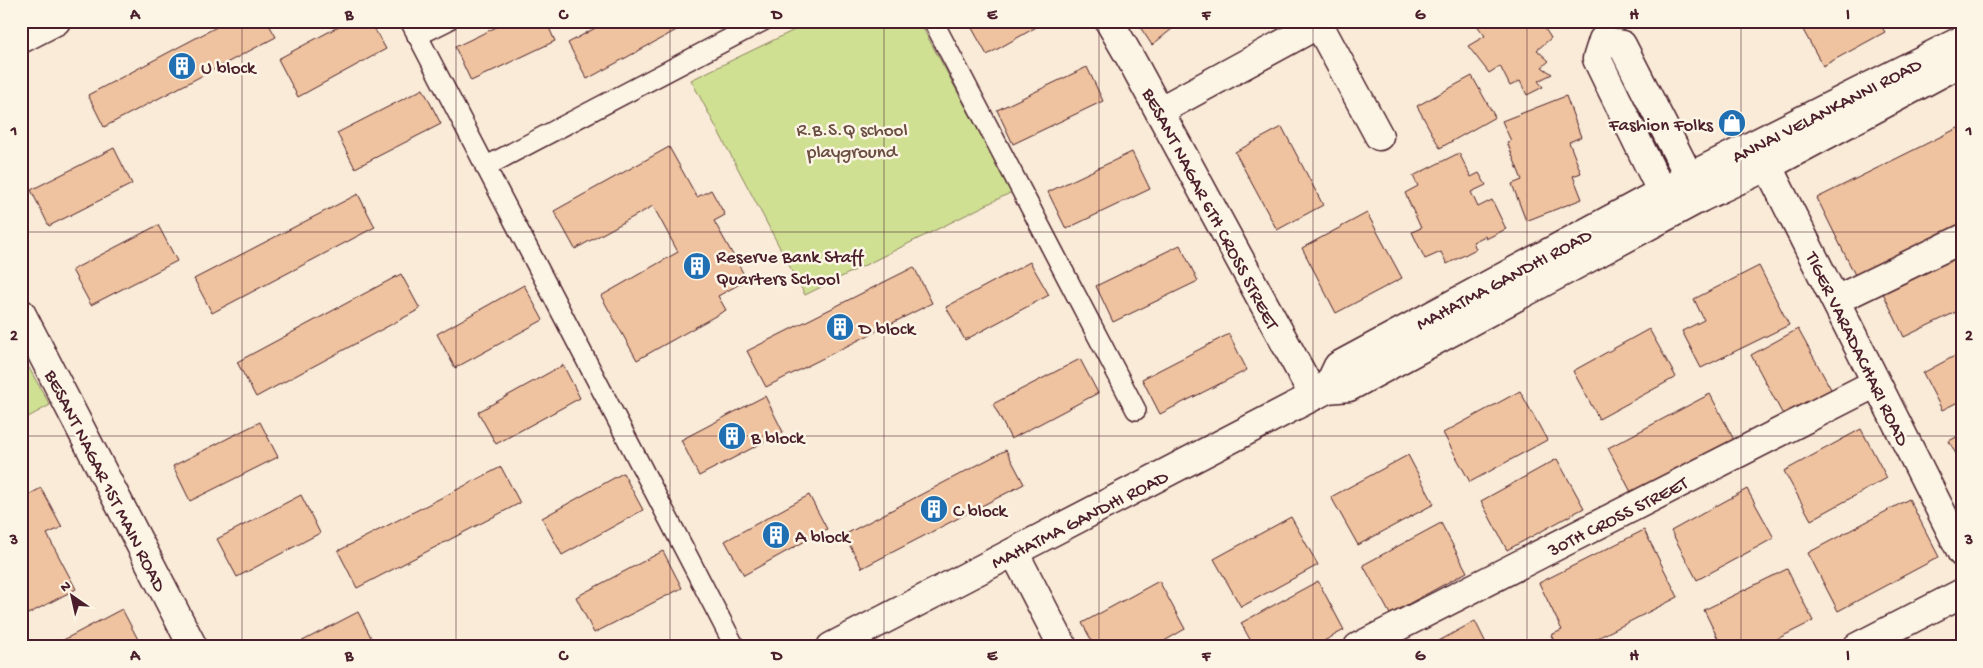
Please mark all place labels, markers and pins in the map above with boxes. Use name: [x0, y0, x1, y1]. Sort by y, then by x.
building icon: U block: [167, 51, 197, 81]
place label: U block: [201, 58, 257, 81]
shop icon: Fashion Folks: [1717, 108, 1747, 138]
place label: Fashion Folks: [1608, 115, 1714, 138]
place label: Reserve Bank Staff Quarters School: [716, 247, 865, 292]
building icon: Reserve Bank Staff Quarters School: [682, 251, 712, 281]
building icon: D block: [825, 312, 855, 342]
place label: D block: [857, 319, 916, 342]
building icon: B block: [717, 421, 747, 451]
place label: B block: [750, 428, 806, 451]
building icon: C block: [919, 494, 949, 524]
place label: C block: [953, 501, 1008, 524]
building icon: A block: [761, 520, 791, 550]
place label: A block: [795, 527, 851, 550]

